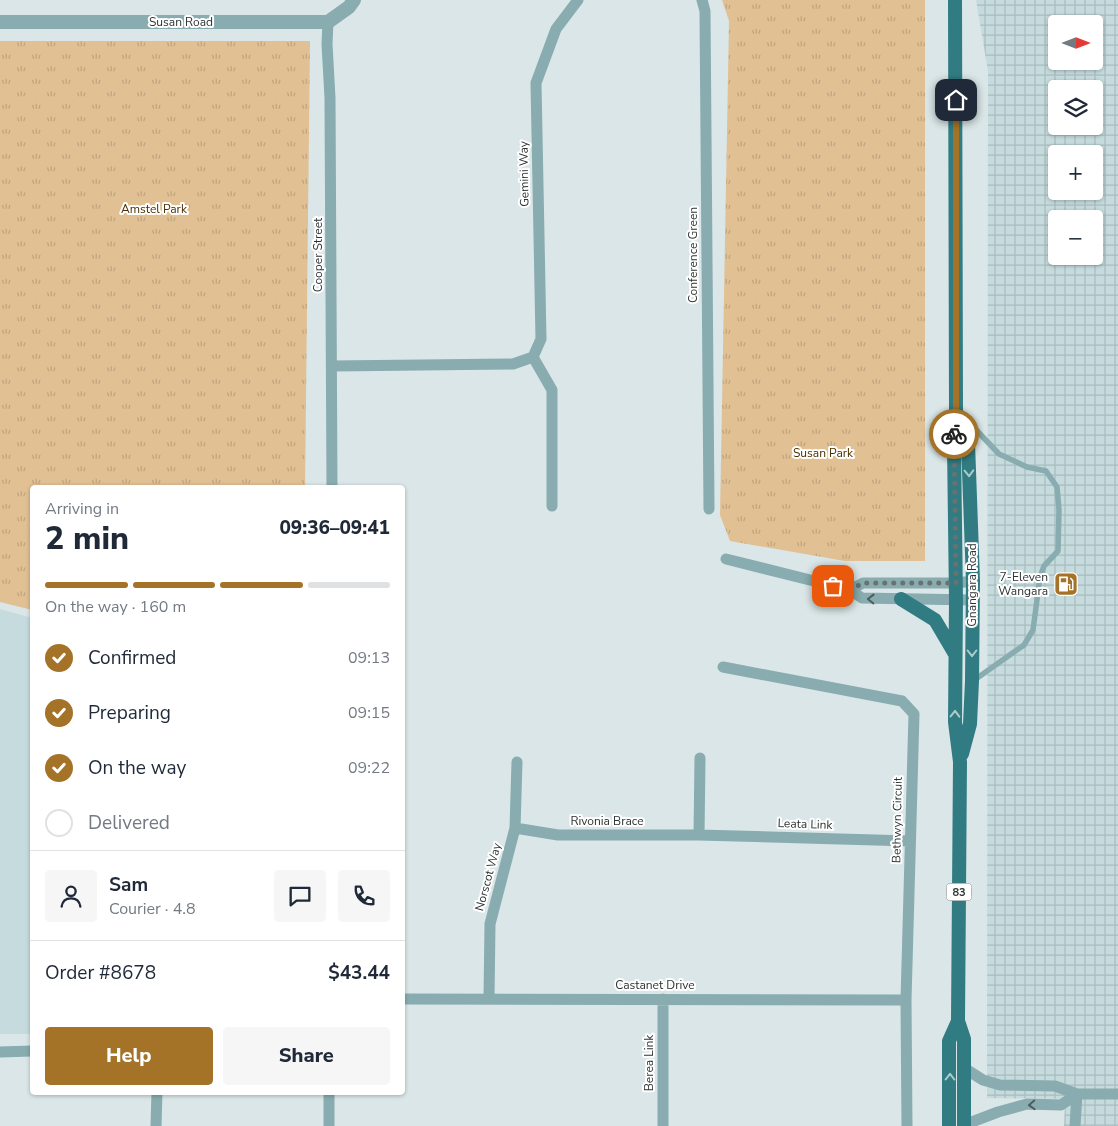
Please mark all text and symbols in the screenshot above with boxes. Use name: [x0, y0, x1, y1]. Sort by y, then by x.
street label: Susan Road: [149, 14, 213, 30]
north arrow: [1048, 15, 1102, 70]
map controls: [1048, 15, 1103, 265]
pin: [935, 79, 977, 121]
button: layers: [1048, 80, 1103, 135]
icon: home: [942, 86, 970, 114]
street label: Gemini Way: [515, 140, 533, 207]
button: +: [1048, 145, 1103, 200]
park label: Amstel Park: [121, 201, 188, 217]
street label: Conference Green: [685, 207, 701, 303]
button: −: [1048, 210, 1103, 265]
street label: Cooper Street: [310, 217, 326, 292]
courier: [929, 409, 979, 459]
icon: bike: [940, 420, 968, 448]
park label: Susan Park: [793, 445, 854, 461]
one-way arrow: [964, 469, 975, 477]
text: Arriving in: [45, 498, 119, 520]
text: 09:36–09:41: [279, 515, 390, 541]
text: 2 min: [45, 517, 129, 560]
street label: Gnangara Road: [964, 543, 980, 627]
pin: [812, 565, 854, 607]
place label: 7-Eleven Wangara: [998, 569, 1048, 599]
fuel station icon: 7-Eleven Wangara: [1053, 571, 1079, 597]
icon: bag: [819, 572, 847, 600]
one-way arrow: [867, 593, 875, 604]
text: On the way · 160 m: [45, 596, 186, 618]
icon: check: [45, 644, 73, 672]
text: Confirmed: [88, 645, 176, 671]
text: 09:13: [348, 647, 390, 669]
one-way arrow: [967, 650, 977, 657]
icon: check: [45, 699, 73, 727]
text: Preparing: [88, 700, 171, 726]
text: 09:15: [348, 702, 390, 724]
one-way arrow: [950, 710, 960, 718]
icon: check: [45, 754, 73, 782]
text: On the way: [88, 755, 186, 781]
text: 09:22: [348, 757, 390, 779]
street label: Bethwyn Circuit: [888, 776, 906, 863]
text: Delivered: [88, 810, 170, 836]
street label: Rivonia Brace: [570, 813, 644, 829]
street label: Leata Link: [777, 815, 834, 833]
street label: Norscot Way: [471, 840, 505, 913]
button: person: [45, 870, 97, 922]
button: chat: [274, 870, 326, 922]
button: phone: [338, 870, 390, 922]
text: Sam: [109, 872, 148, 898]
road number: 83: [946, 884, 972, 900]
text: Courier · 4.8: [109, 898, 195, 920]
text: Order #8678: [45, 960, 156, 986]
text: $43.44: [328, 960, 390, 986]
street label: Castanet Drive: [615, 977, 695, 993]
button: Help: [45, 1027, 213, 1085]
button: Share: [223, 1027, 390, 1085]
street label: Berea Link: [641, 1034, 657, 1091]
one-way arrow: [945, 1073, 955, 1081]
one-way arrow: [1027, 1099, 1035, 1110]

